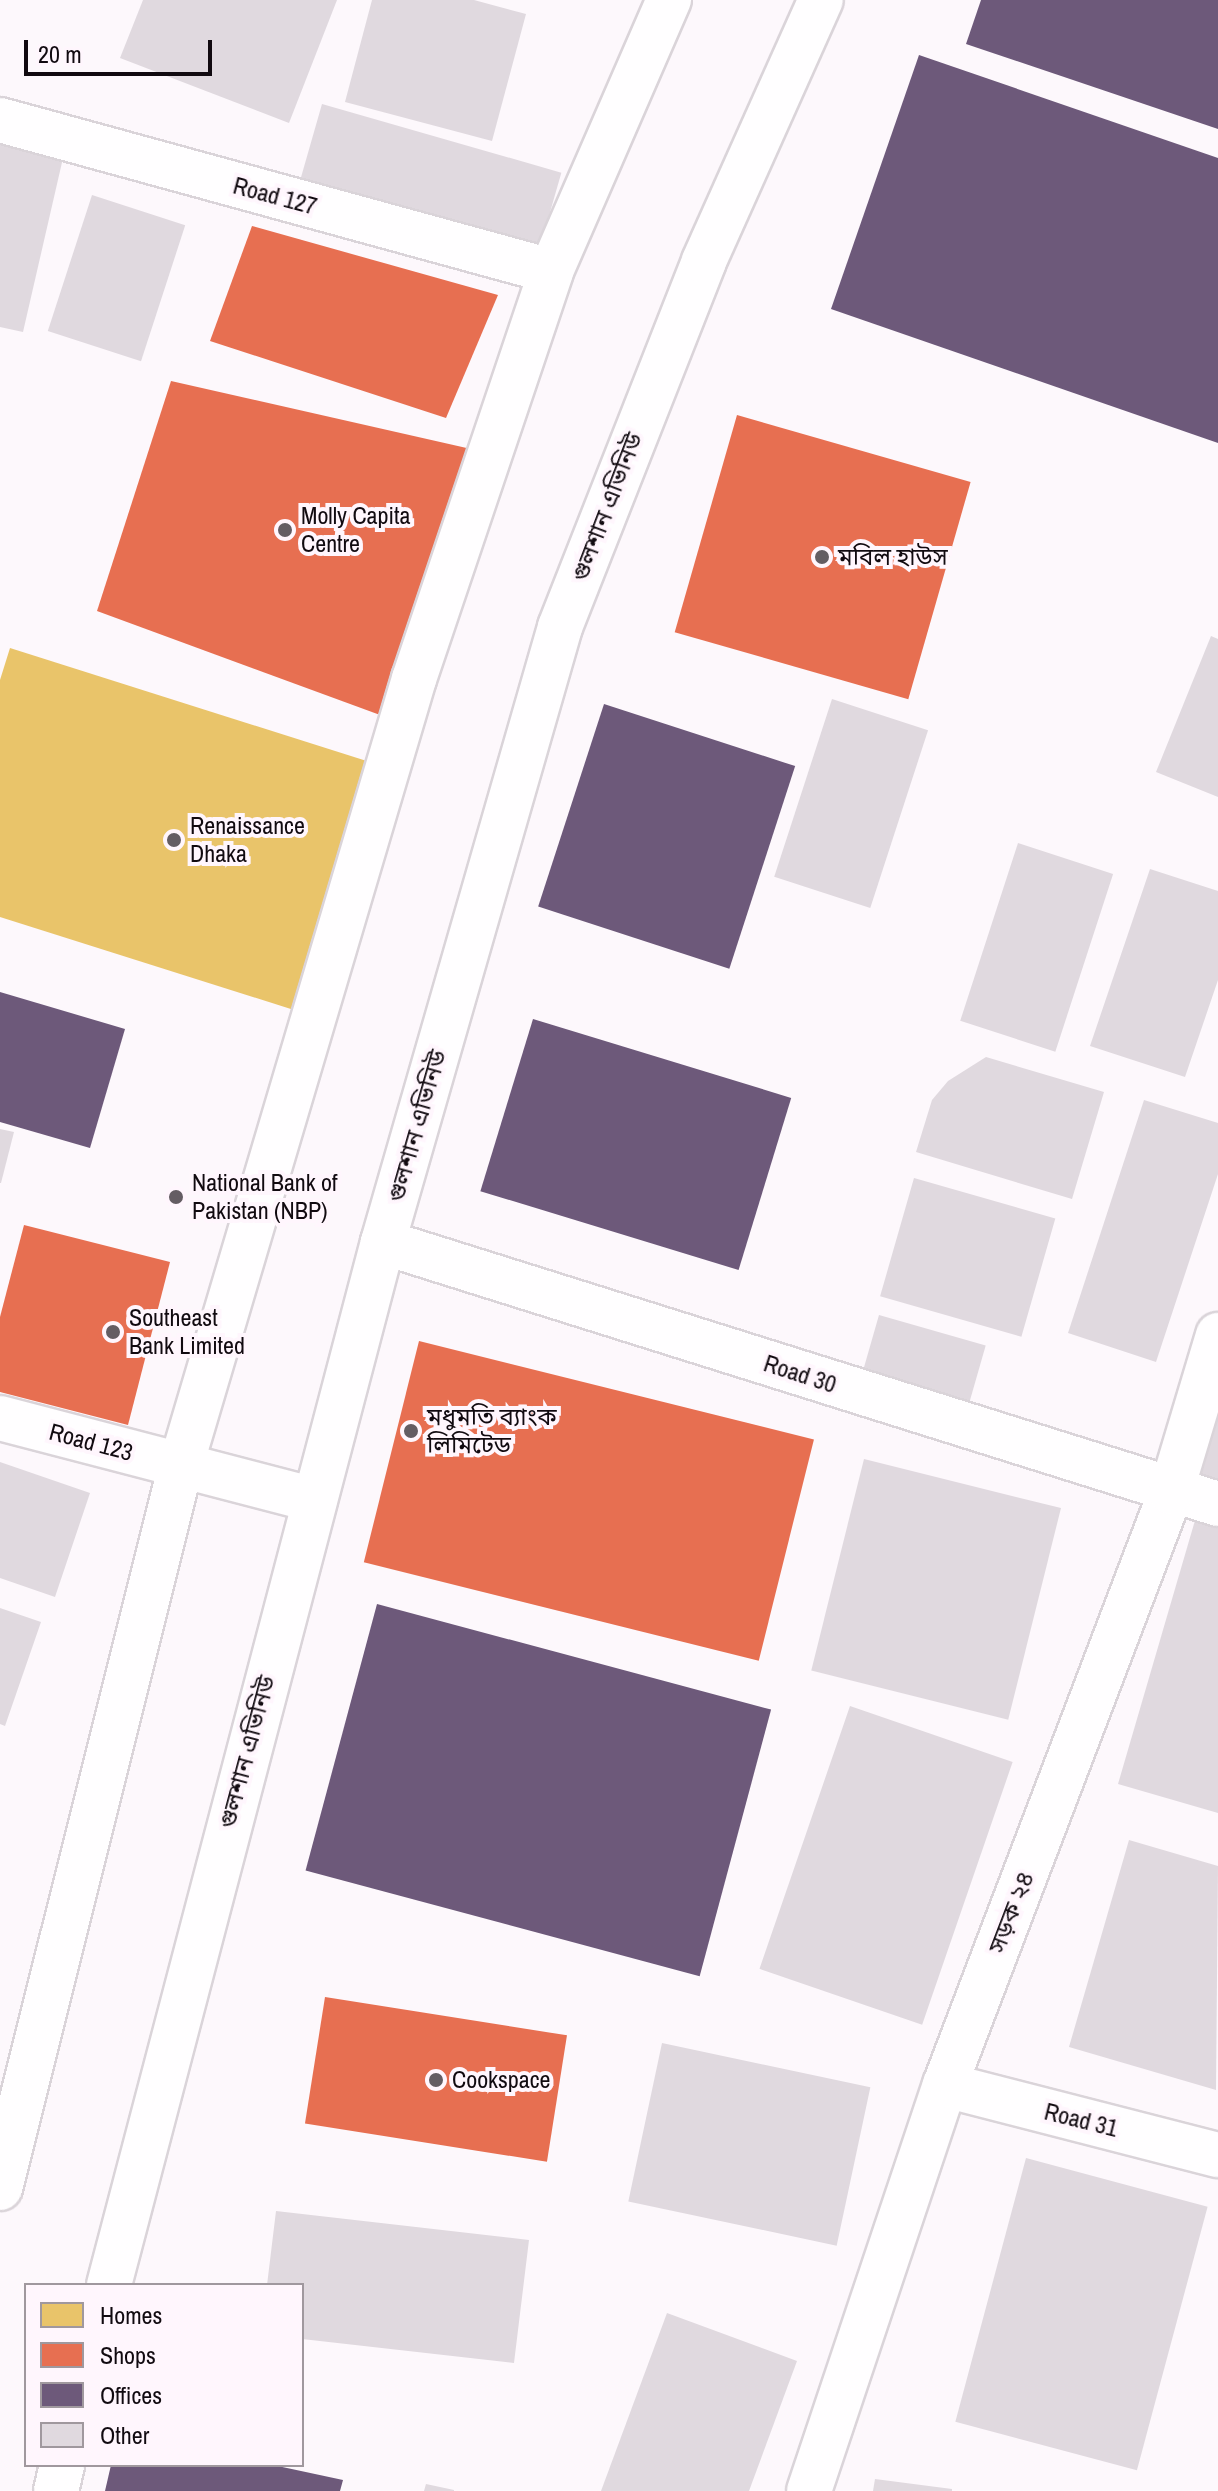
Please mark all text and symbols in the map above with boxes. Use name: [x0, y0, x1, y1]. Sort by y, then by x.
scale bar: [28, 24, 216, 74]
text: 20 m: [38, 38, 82, 70]
street label: Road 127: [230, 171, 320, 221]
street label: গুলশান এভিনিউ: [565, 429, 649, 585]
place label: Molly Capita Centre: [301, 502, 410, 558]
marker: Molly Capita Centre: [276, 521, 294, 539]
place label: মবিল হাউস: [838, 543, 948, 571]
marker: মবিল হাউস: [813, 548, 831, 566]
place label: Renaissance Dhaka: [190, 812, 305, 868]
marker: Renaissance Dhaka: [165, 831, 183, 849]
street label: গুলশান এভিনিউ: [382, 1047, 452, 1205]
place label: National Bank of Pakistan (NBP): [192, 1169, 338, 1225]
marker: National Bank of Pakistan (NBP): [167, 1188, 185, 1206]
place label: Southeast Bank Limited: [129, 1304, 245, 1360]
marker: Southeast Bank Limited: [104, 1323, 122, 1341]
street label: Road 30: [760, 1349, 840, 1399]
place label: মধুমতি ব্যাংক লিমিটেড: [427, 1403, 557, 1459]
street label: Road 123: [46, 1417, 136, 1467]
marker: মধুমতি ব্যাংক লিমিটেড: [402, 1422, 420, 1440]
street label: গুলশান এভিনিউ: [213, 1672, 281, 1832]
street label: সড়ক ২৪: [982, 1867, 1040, 1957]
place label: Cookspace: [452, 2066, 550, 2094]
marker: Cookspace: [427, 2071, 445, 2089]
street label: Road 31: [1041, 2097, 1121, 2143]
legend: [24, 2283, 304, 2467]
text: Homes: [100, 2299, 162, 2331]
text: Shops: [100, 2339, 156, 2371]
text: Offices: [100, 2379, 162, 2411]
text: Other: [100, 2419, 149, 2451]

